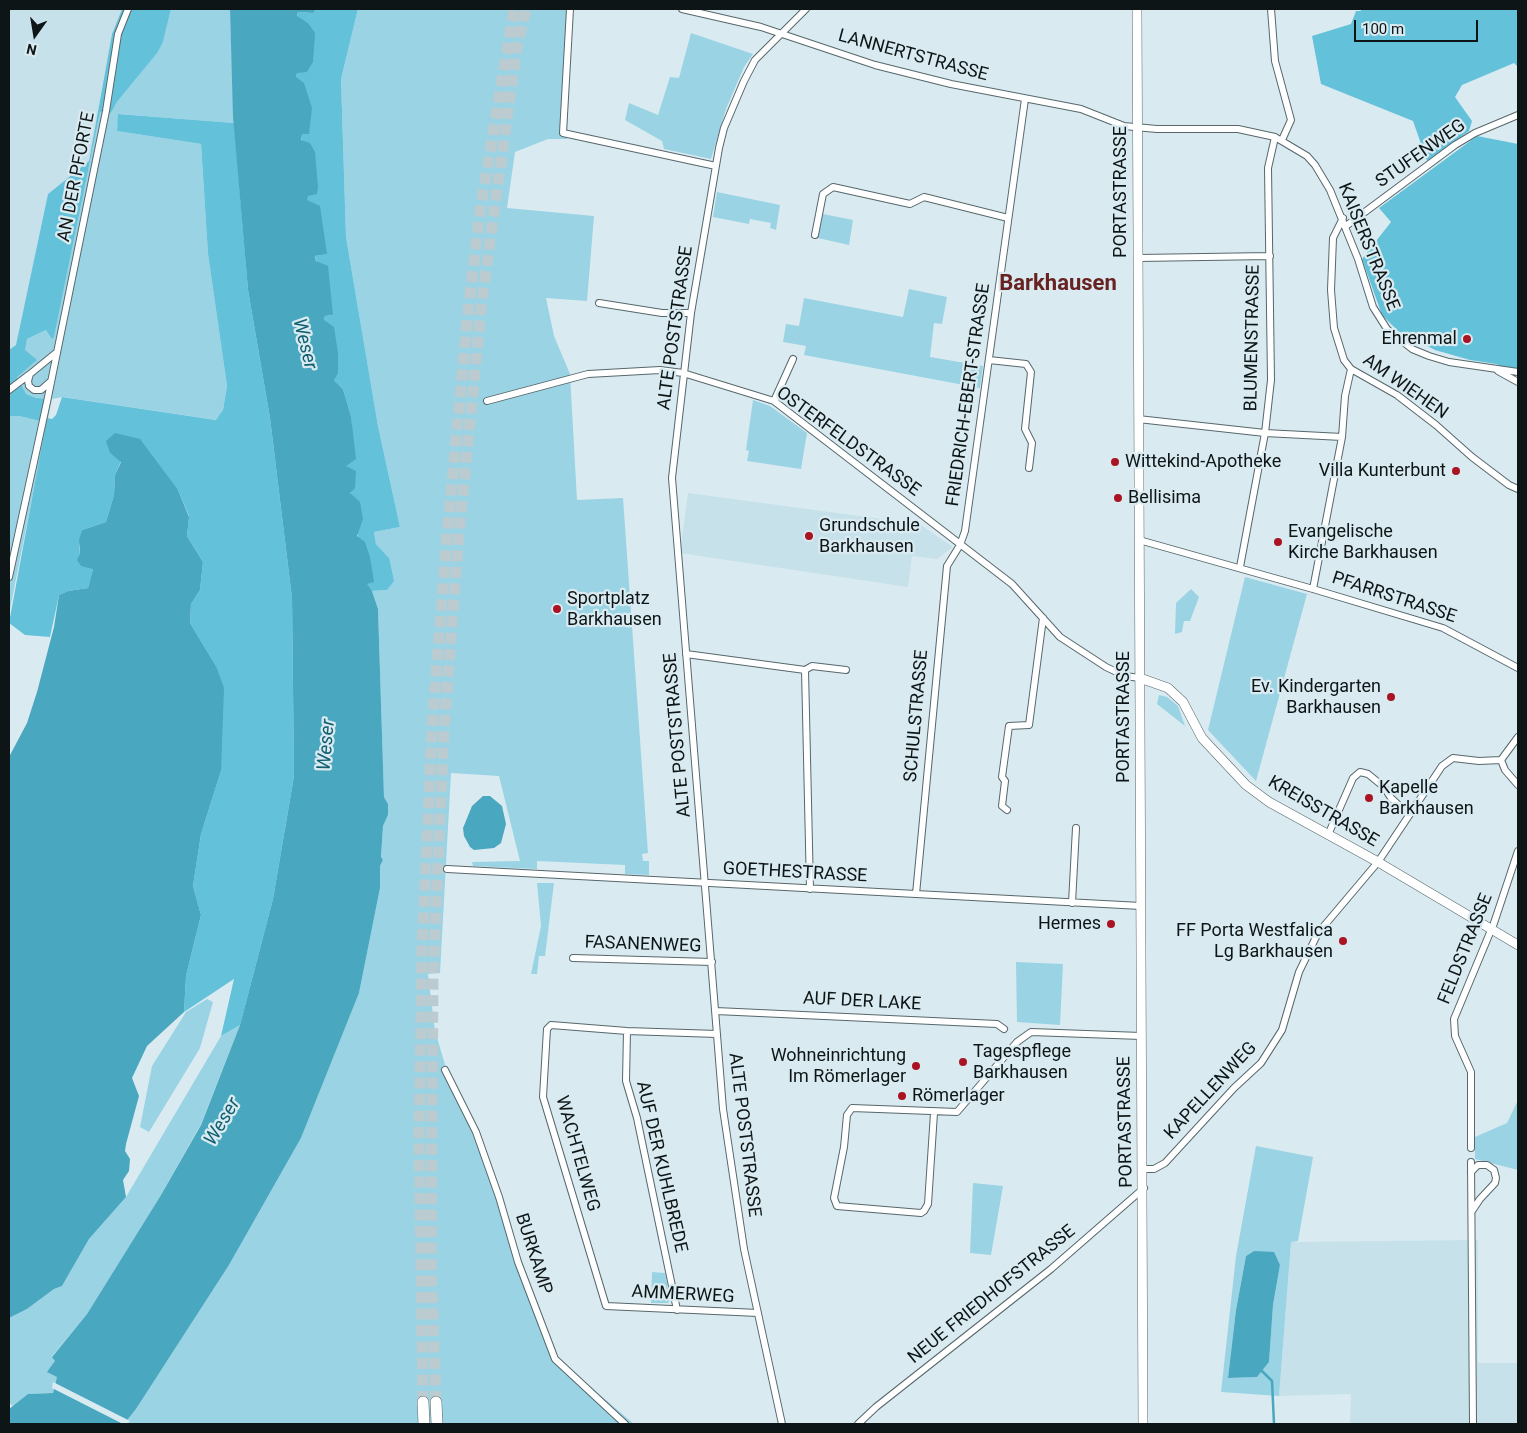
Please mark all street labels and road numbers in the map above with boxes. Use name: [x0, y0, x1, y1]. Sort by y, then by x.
street label: LANNERTSTRASSE: [836, 26, 990, 86]
street label: AN DER PFORTE: [54, 110, 100, 244]
street label: STUFENWEG: [1372, 115, 1470, 193]
street label: PORTASTRASSE: [1110, 126, 1132, 258]
street label: KAISERSTRASSE: [1333, 180, 1403, 314]
street label: ALTE POSTSTRASSE: [654, 245, 698, 411]
street label: BLUMENSTRASSE: [1241, 264, 1265, 412]
street label: FRIEDRICH-EBERT-STRASSE: [943, 282, 995, 508]
street label: AM WIEHEN: [1358, 350, 1452, 424]
street label: OSTERFELDSTRASSE: [772, 383, 924, 501]
street label: PFARRSTRASSE: [1329, 568, 1459, 628]
street label: SCHULSTRASSE: [900, 649, 934, 783]
street label: PORTASTRASSE: [1113, 651, 1135, 783]
street label: ALTE POSTSTRASSE: [660, 652, 696, 818]
street label: KREISSTRASSE: [1264, 772, 1382, 852]
street label: GOETHESTRASSE: [722, 858, 868, 888]
street label: FELDSTRASSE: [1434, 890, 1498, 1008]
street label: FASANENWEG: [584, 932, 702, 958]
street label: AUF DER LAKE: [802, 988, 922, 1016]
street label: KAPELLENWEG: [1160, 1038, 1262, 1144]
street label: ALTE POSTSTRASSE: [723, 1052, 765, 1218]
street label: PORTASTRASSE: [1114, 1056, 1138, 1188]
street label: AUF DER KUHLBREDE: [631, 1079, 691, 1255]
street label: WACHTELWEG: [550, 1094, 604, 1214]
street label: BURKAMP: [510, 1211, 556, 1297]
street label: NEUE FRIEDHOFSTRASSE: [904, 1221, 1080, 1369]
street label: AMMERWEG: [631, 1282, 735, 1308]

